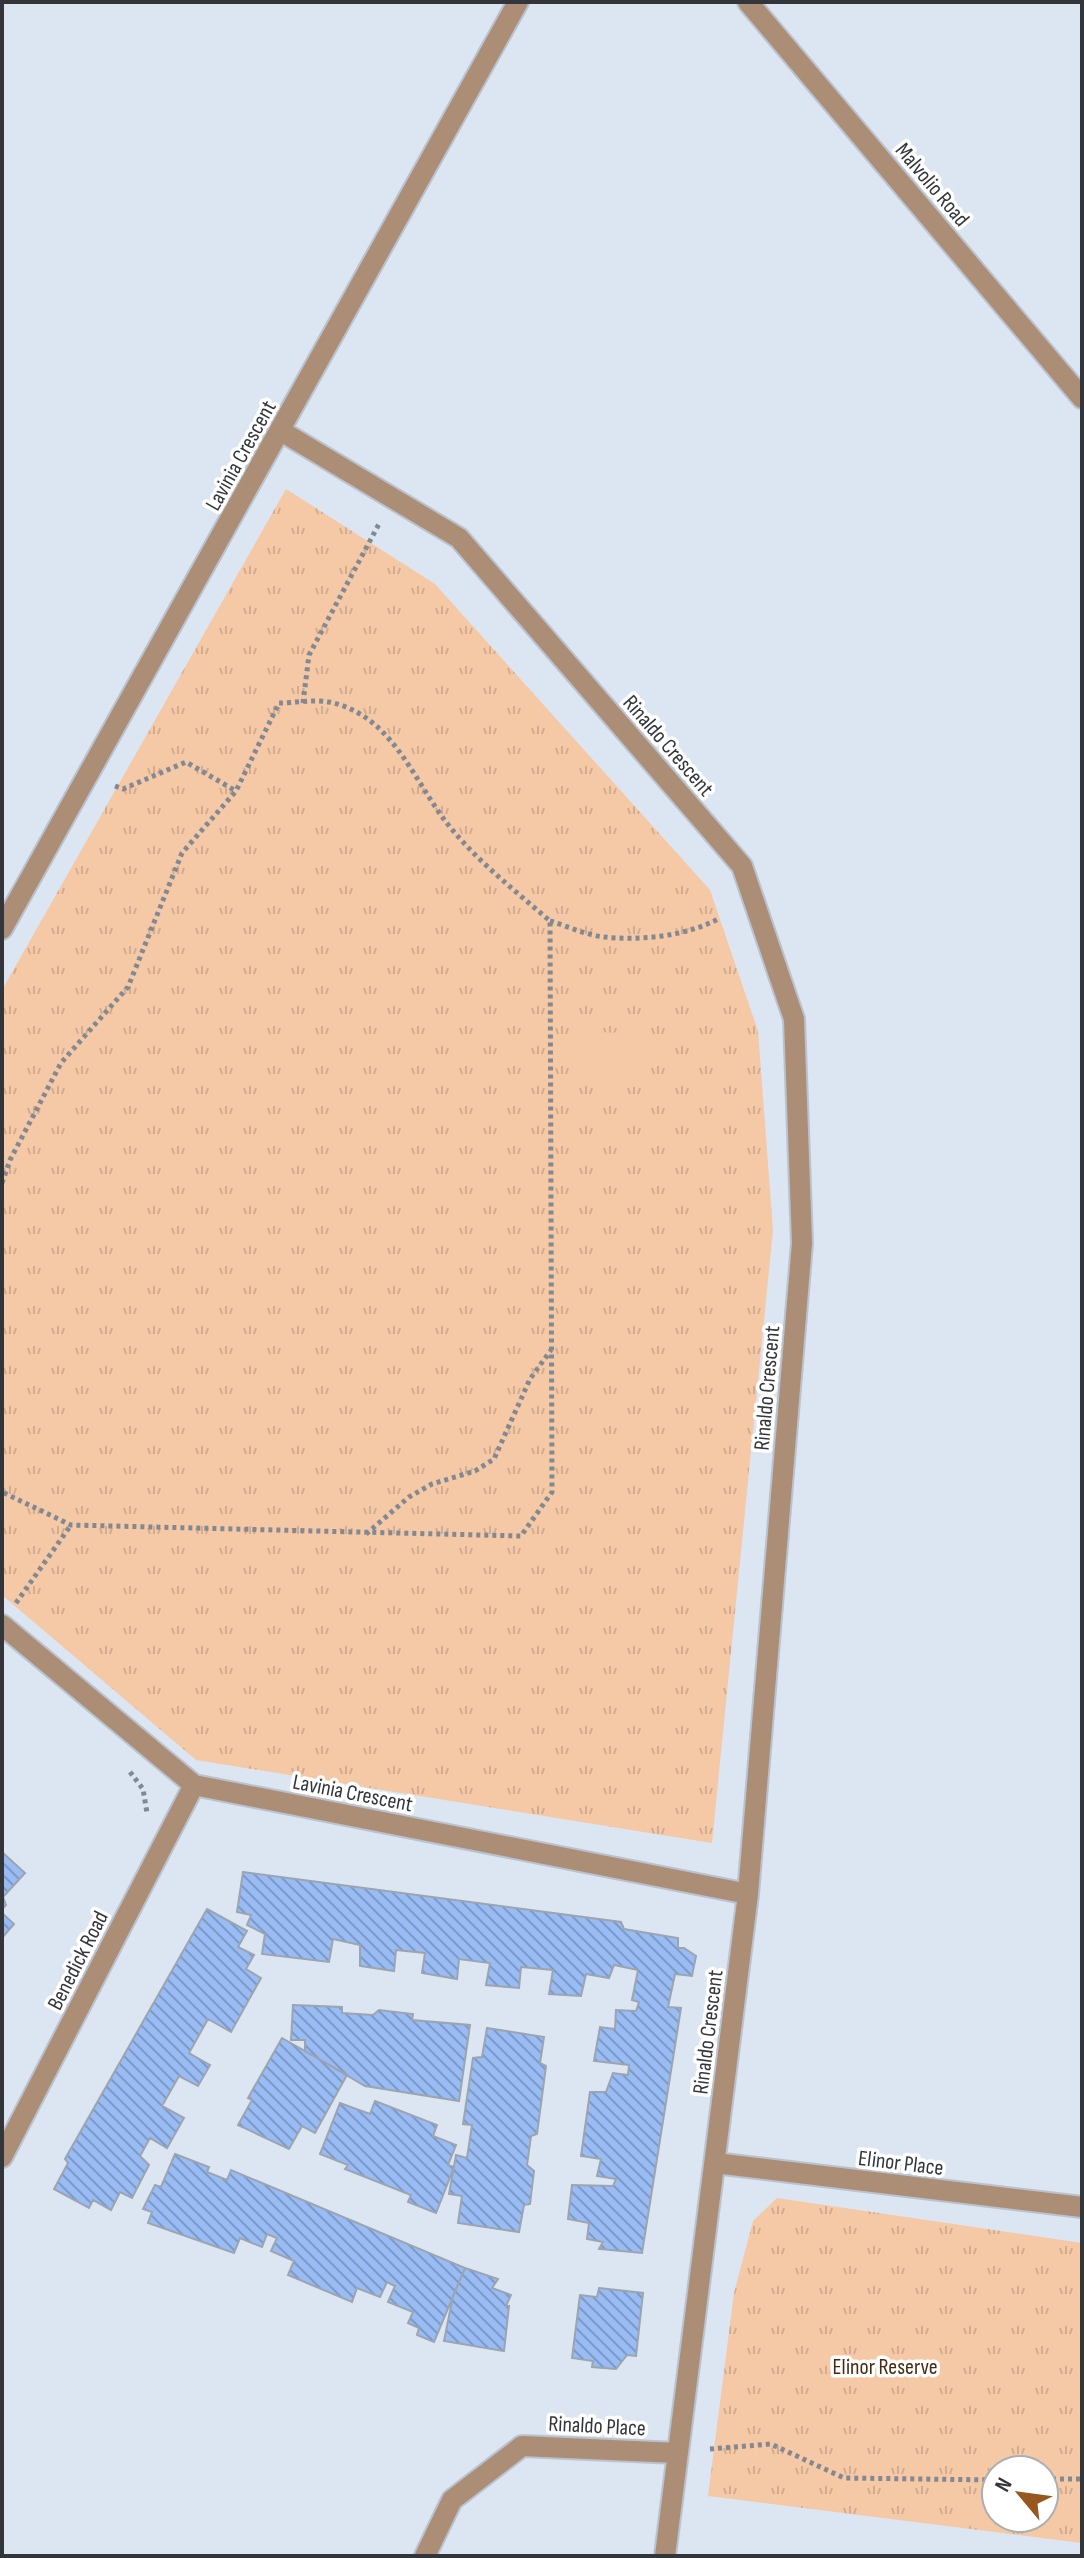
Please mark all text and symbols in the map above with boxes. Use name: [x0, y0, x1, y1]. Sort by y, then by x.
street label: Malvolio Road: [889, 138, 975, 232]
street label: Lavinia Crescent: [200, 396, 283, 515]
street label: Rinaldo Crescent: [617, 690, 719, 802]
street label: Rinaldo Crescent: [749, 1324, 786, 1452]
street label: Lavinia Crescent: [290, 1769, 415, 1818]
street label: Benedick Road: [42, 1907, 115, 2015]
street label: Rinaldo Crescent: [687, 1968, 730, 2096]
street label: Elinor Place: [857, 2145, 945, 2182]
park label: Elinor Reserve: [832, 2354, 938, 2381]
street label: Rinaldo Place: [548, 2410, 646, 2443]
north arrow: [980, 2454, 1060, 2534]
text: N: [989, 2473, 1018, 2497]

